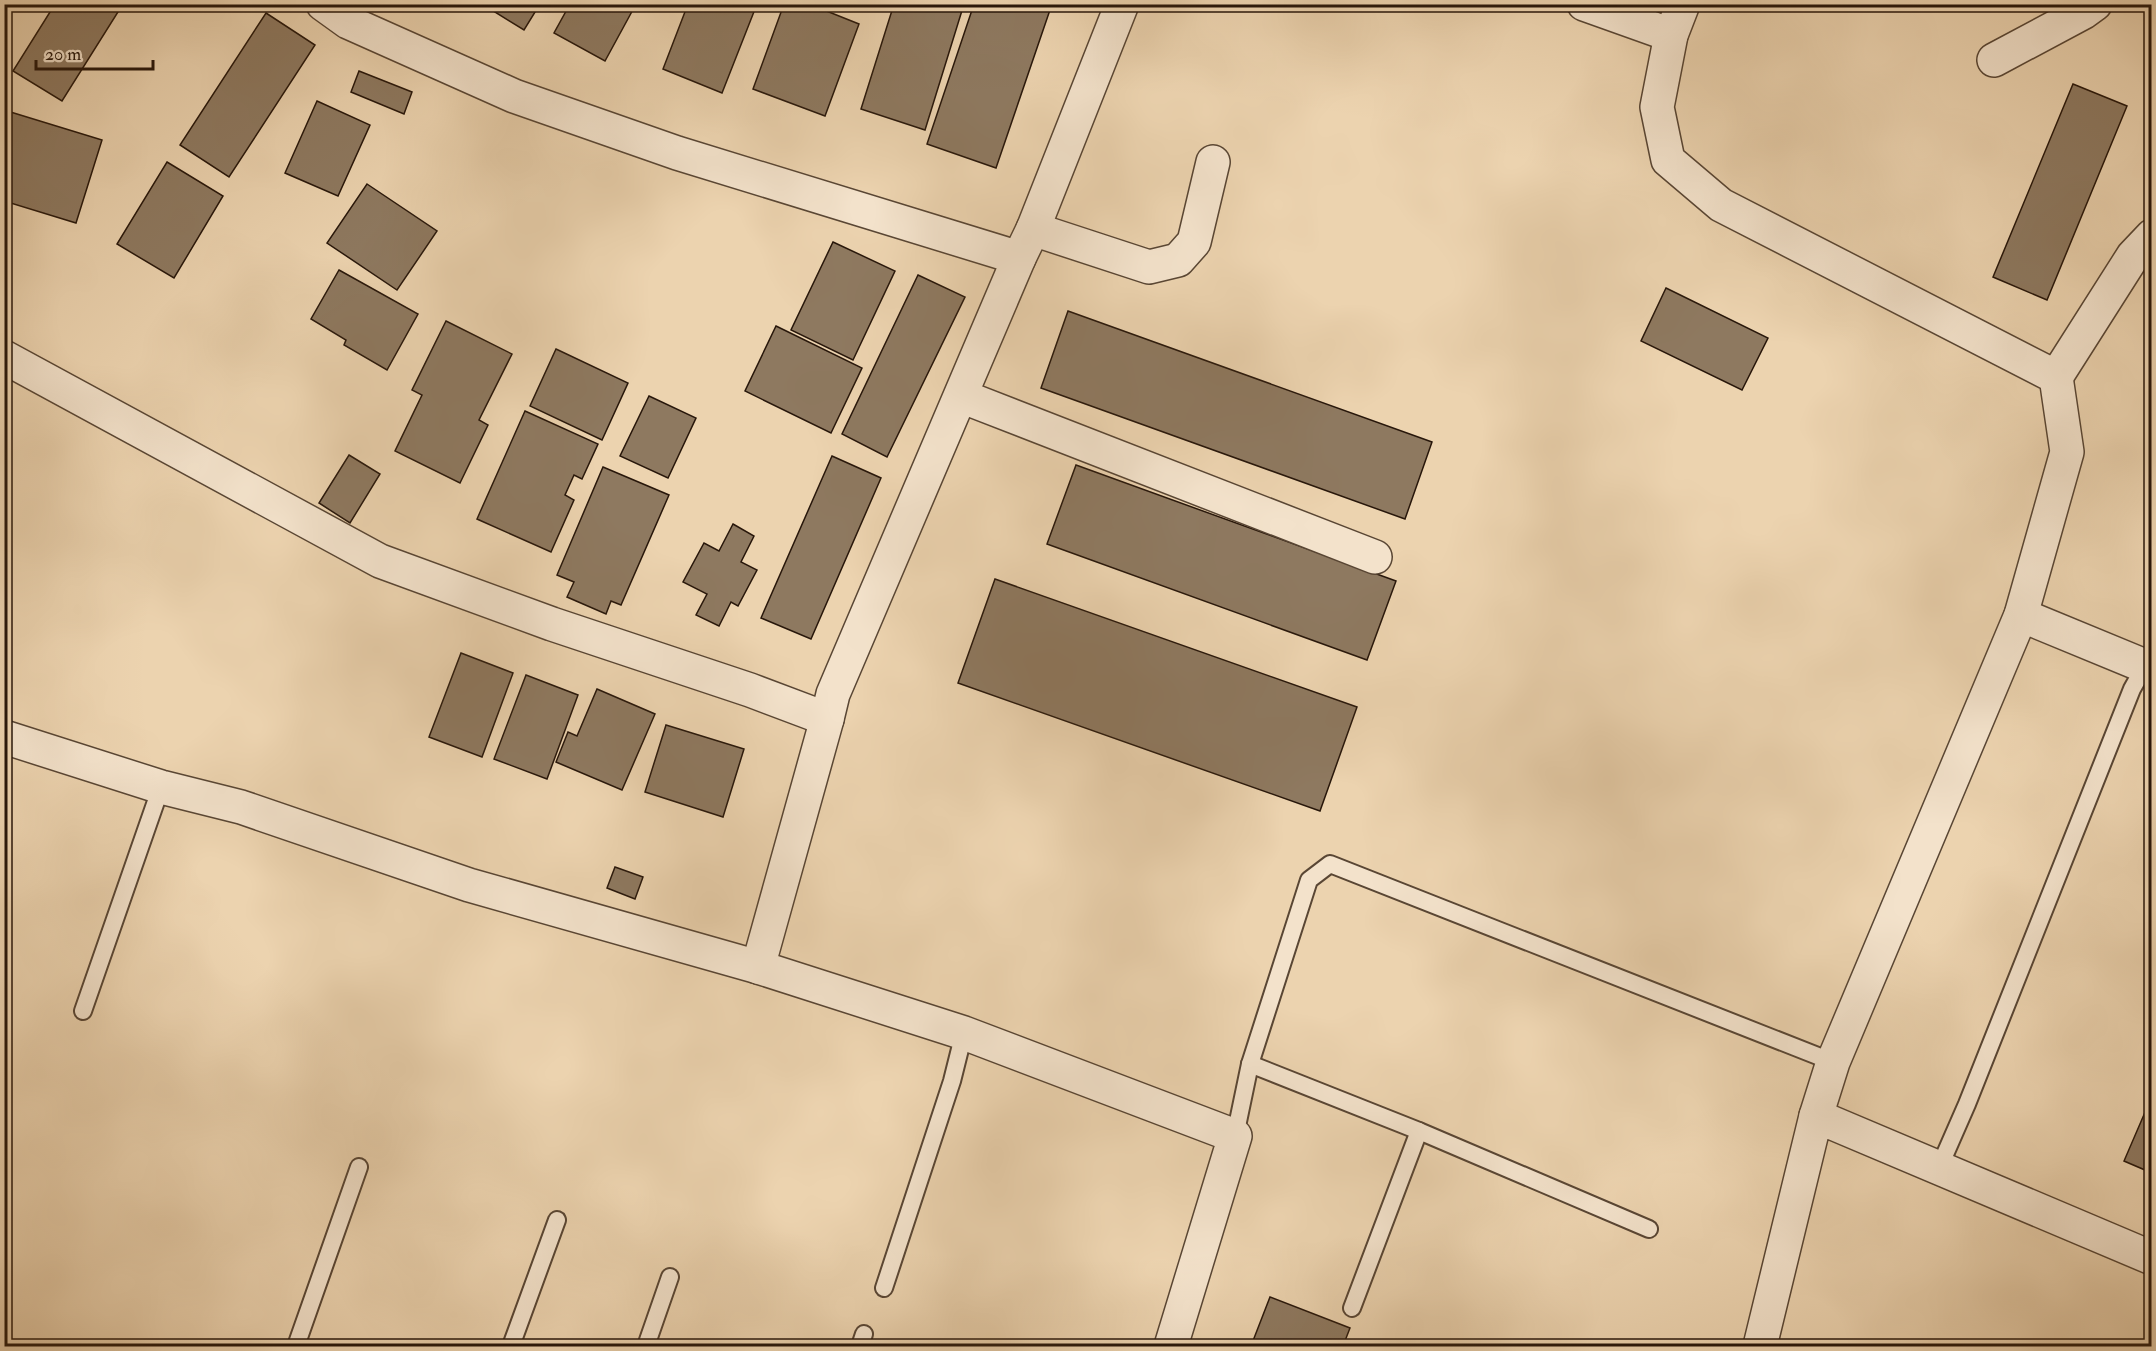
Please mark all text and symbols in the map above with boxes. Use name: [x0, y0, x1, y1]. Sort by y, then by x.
scale bar: [36, 33, 153, 71]
text: 20 m: [45, 43, 81, 66]

